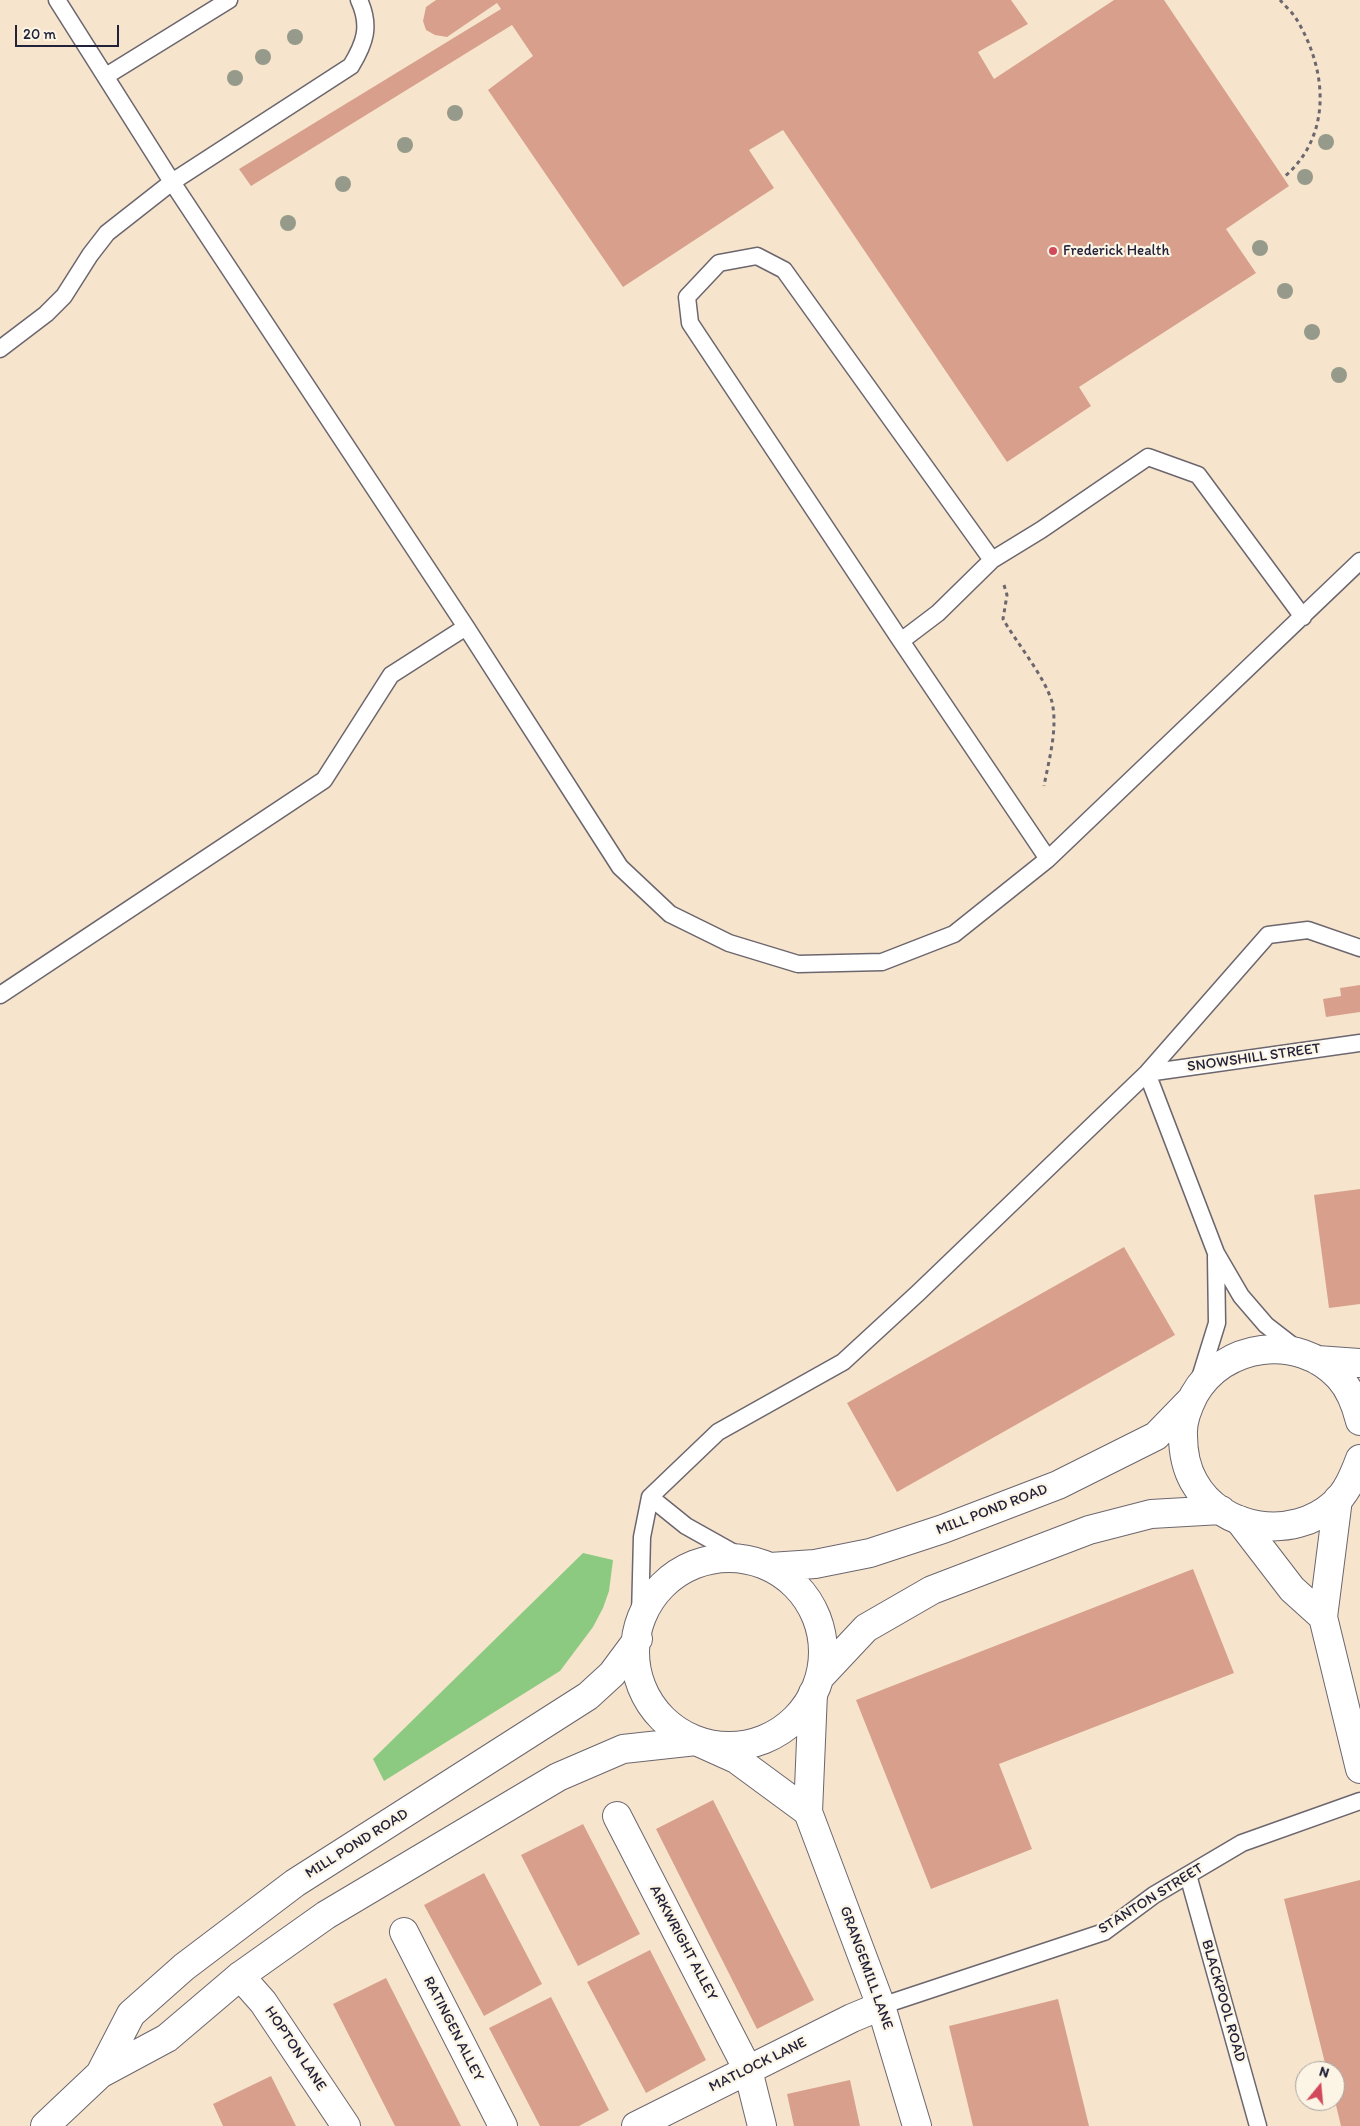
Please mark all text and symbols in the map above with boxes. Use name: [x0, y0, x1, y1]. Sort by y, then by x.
scale bar: [18, 15, 121, 47]
text: 20 m: [23, 25, 56, 43]
place label: Frederick Health: [1063, 242, 1169, 260]
marker: Frederick Health: [1047, 245, 1059, 257]
street label: SNOWSHILL STREET: [1186, 1040, 1322, 1076]
street label: MILL POND ROAD: [934, 1480, 1050, 1540]
street label: MILL POND ROAD: [302, 1805, 412, 1883]
street label: STANTON STREET: [1095, 1859, 1207, 1939]
street label: ARKWRIGHT ALLEY: [645, 1882, 721, 2004]
street label: GRANGEMILL LANE: [835, 1904, 897, 2032]
street label: BLACKPOOL ROAD: [1197, 1938, 1249, 2064]
street label: RATINGEN ALLEY: [419, 1974, 487, 2084]
street label: HOPTON LANE: [260, 2003, 330, 2095]
street label: MATLOCK LANE: [706, 2034, 810, 2096]
north arrow: [1295, 2061, 1345, 2111]
text: N: [1317, 2063, 1331, 2082]

